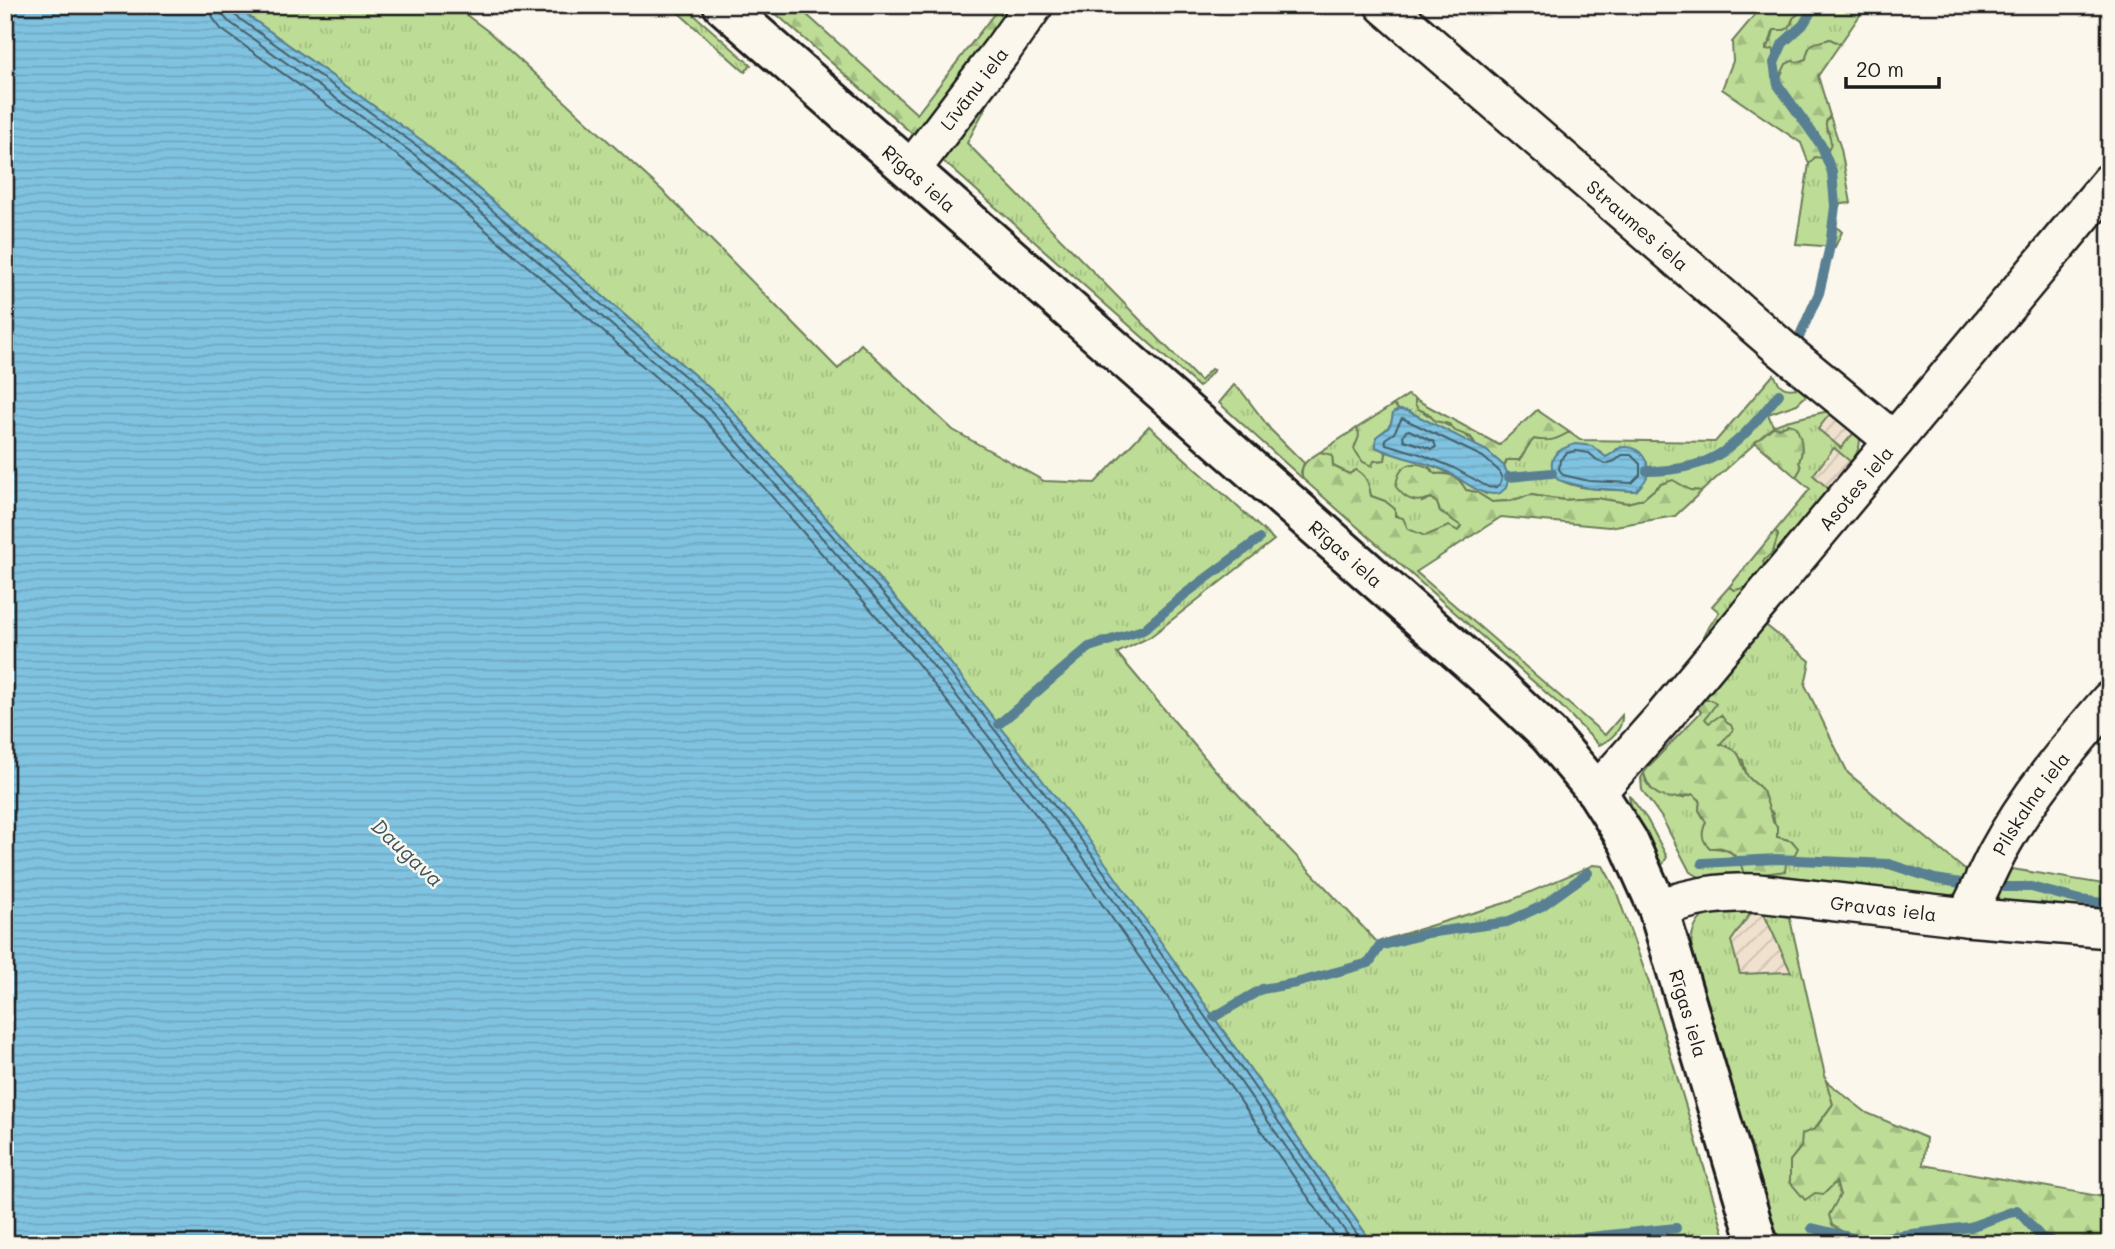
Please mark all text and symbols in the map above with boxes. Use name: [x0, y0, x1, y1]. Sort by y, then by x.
street label: Līvānu iela: [934, 41, 1013, 135]
scale bar: [1846, 46, 1938, 90]
text: 20 m: [1856, 55, 1904, 82]
street label: Rīgas iela: [877, 139, 962, 217]
street label: Straumes iela: [1582, 174, 1695, 276]
street label: Asotes iela: [1812, 440, 1898, 535]
street label: Rīgas iela: [1304, 514, 1389, 592]
street label: Pilskalna iela: [1986, 746, 2074, 859]
water label: Daugava: [366, 812, 450, 892]
street label: Gravas iela: [1829, 889, 1938, 926]
street label: Rīgas iela: [1664, 966, 1714, 1060]

